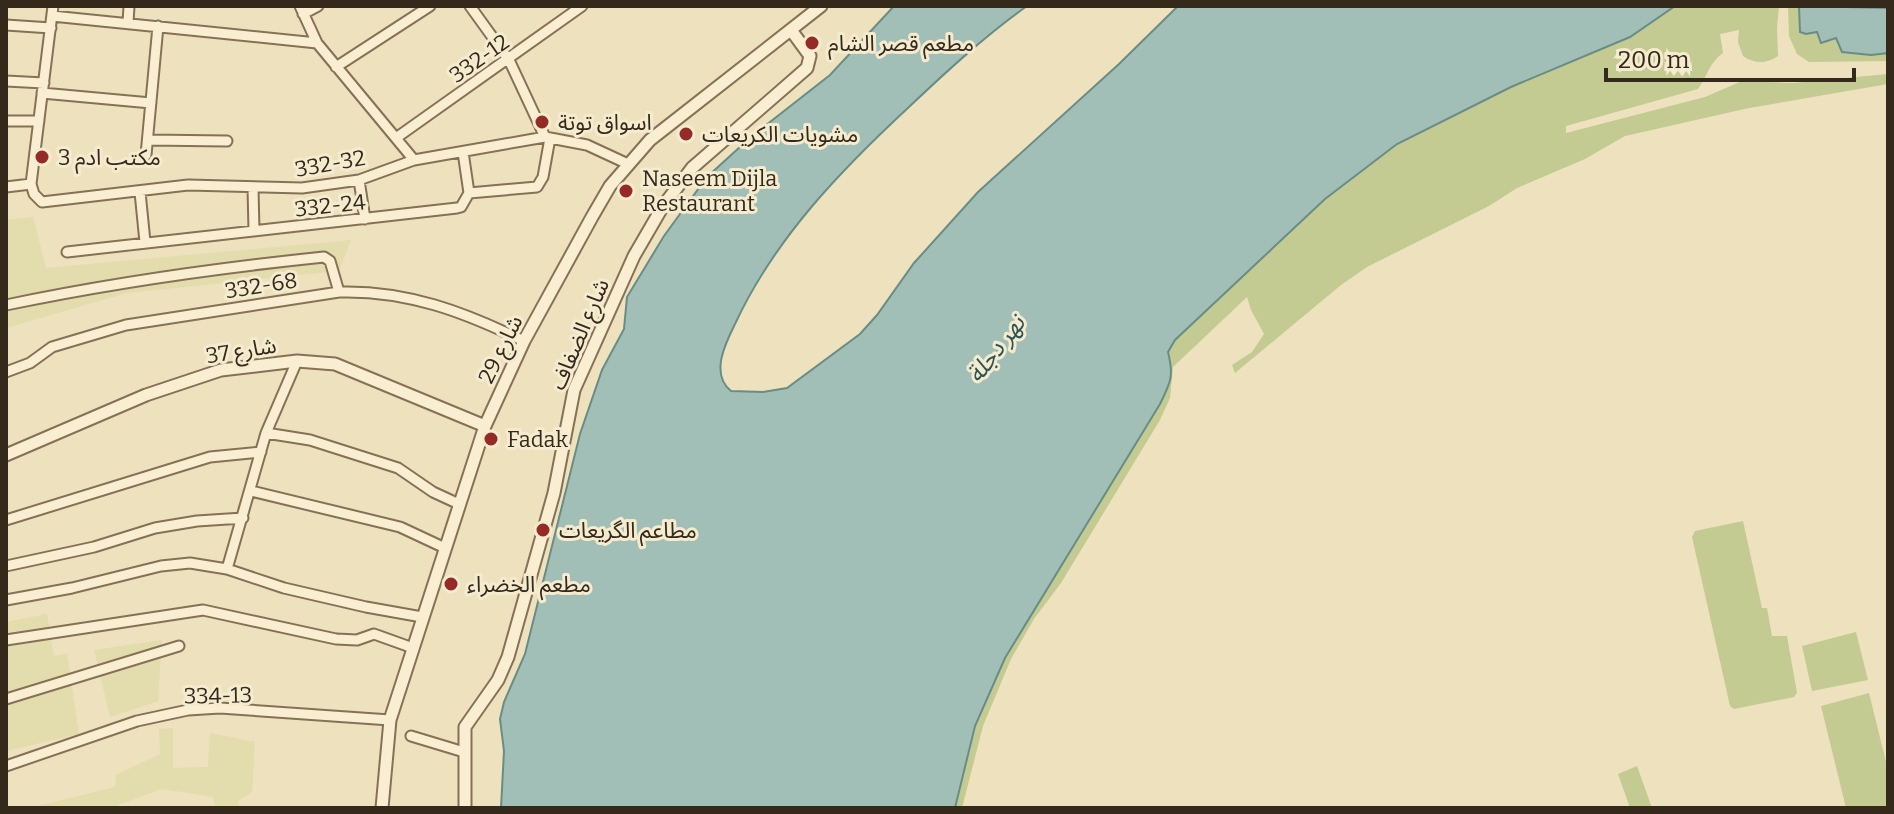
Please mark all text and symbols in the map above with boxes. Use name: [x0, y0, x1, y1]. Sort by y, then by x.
street label: 332-12: [444, 28, 514, 89]
place label: مطعم قصر الشام: [828, 30, 974, 60]
scale bar: [1606, 32, 1854, 82]
marker: مطعم قصر الشام: [803, 34, 821, 52]
text: 200 m: [1618, 46, 1690, 74]
place label: اسواق توتة: [558, 109, 652, 136]
marker: اسواق توتة: [533, 113, 551, 131]
place label: مشويات الكريعات: [702, 121, 858, 148]
marker: مشويات الكريعات: [677, 125, 695, 143]
place label: مكتب ادم 3: [58, 144, 161, 174]
street label: 332-32: [293, 144, 367, 183]
marker: مكتب ادم 3: [33, 148, 51, 166]
place label: Naseem Dijla Restaurant: [642, 165, 777, 217]
marker: Naseem Dijla Restaurant: [617, 182, 635, 200]
street label: 332-24: [293, 188, 367, 223]
street label: 332-68: [223, 266, 299, 305]
street label: شارع الضفاف: [544, 275, 618, 395]
water label: نهر دجلة: [961, 309, 1032, 388]
street label: شارع 29: [473, 311, 531, 389]
street label: شارع 37: [204, 332, 279, 372]
place label: Fadak: [507, 426, 569, 453]
marker: Fadak: [482, 430, 500, 448]
place label: مطاعم الگريعات: [559, 517, 697, 547]
marker: مطاعم الگريعات: [534, 521, 552, 539]
place label: مطعم الخضراء: [467, 571, 591, 601]
marker: مطعم الخضراء: [442, 575, 460, 593]
street label: 334-13: [184, 681, 252, 710]

